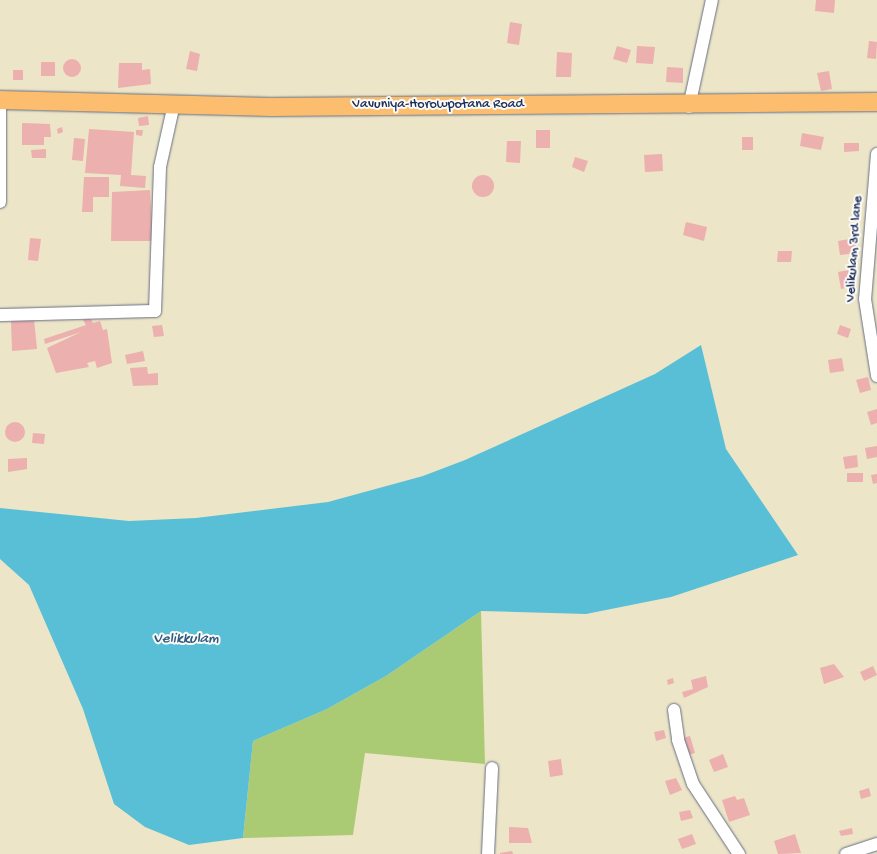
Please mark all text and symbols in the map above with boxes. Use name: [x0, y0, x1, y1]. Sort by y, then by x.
street label: Vavuniya-Horowpotana Road: [352, 97, 524, 113]
street label: Velikulam 3rd lane: [843, 195, 867, 303]
water label: Velikkulam: [153, 631, 219, 649]

